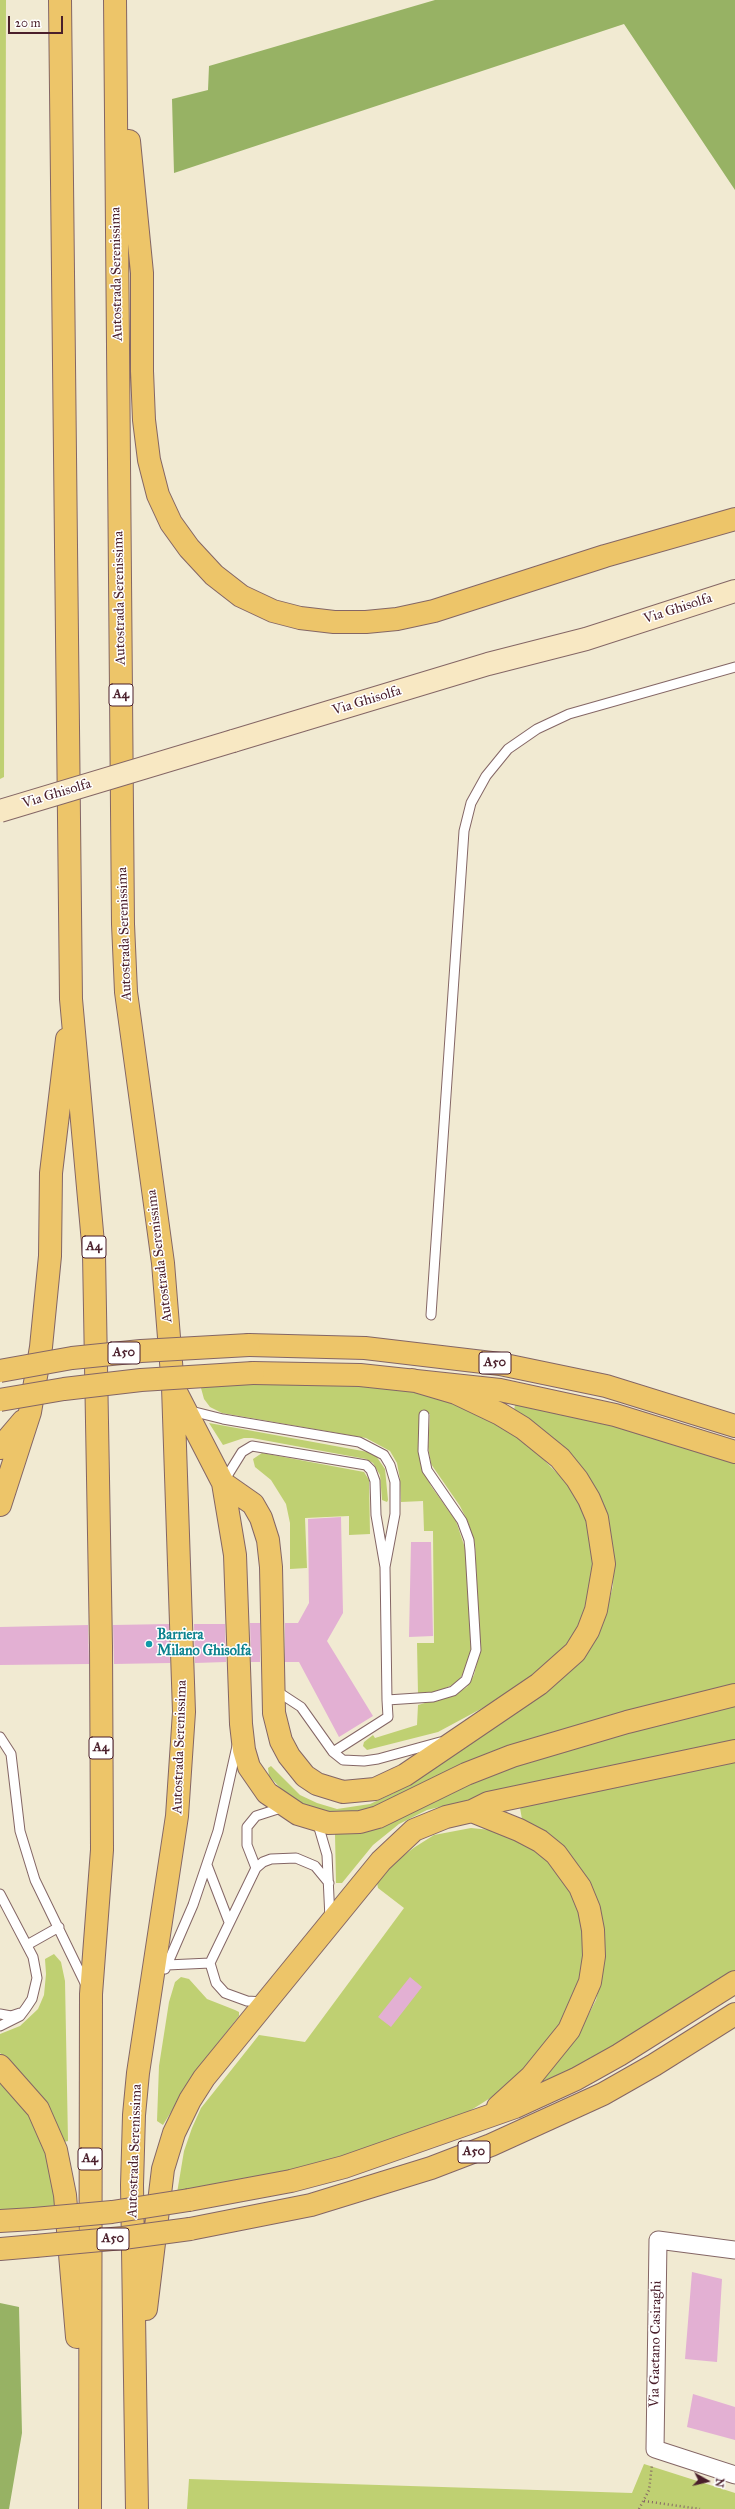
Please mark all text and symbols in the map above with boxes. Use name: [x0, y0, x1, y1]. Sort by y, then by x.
scale bar: [10, 8, 65, 34]
text: 20 m: [15, 16, 41, 30]
street label: Autostrada Serenissima: [107, 207, 127, 341]
street label: Autostrada Serenissima: [110, 531, 130, 665]
street label: Via Ghisolfa: [642, 590, 714, 628]
street label: Via Ghisolfa: [331, 683, 403, 719]
road number: A4: [109, 684, 133, 706]
street label: Via Ghisolfa: [21, 776, 93, 812]
street label: Autostrada Serenissima: [114, 867, 136, 1001]
street label: Autostrada Serenissima: [143, 1188, 177, 1324]
road number: A4: [82, 1236, 106, 1258]
road number: A50: [108, 1342, 140, 1364]
road number: A50: [479, 1352, 511, 1374]
place label: Barriera Milano Ghisolfa: [157, 1628, 251, 1660]
marker: Barriera Milano Ghisolfa: [144, 1639, 154, 1649]
street label: Autostrada Serenissima: [169, 1680, 191, 1814]
road number: A4: [89, 1737, 113, 1759]
street label: Autostrada Serenissima: [124, 2084, 146, 2218]
road number: A50: [458, 2141, 490, 2163]
road number: A4: [78, 2148, 102, 2170]
road number: A50: [97, 2228, 129, 2250]
street label: Via Gaetano Casiraghi: [646, 2280, 666, 2408]
north arrow: [687, 2461, 727, 2501]
text: N: [712, 2477, 726, 2488]

